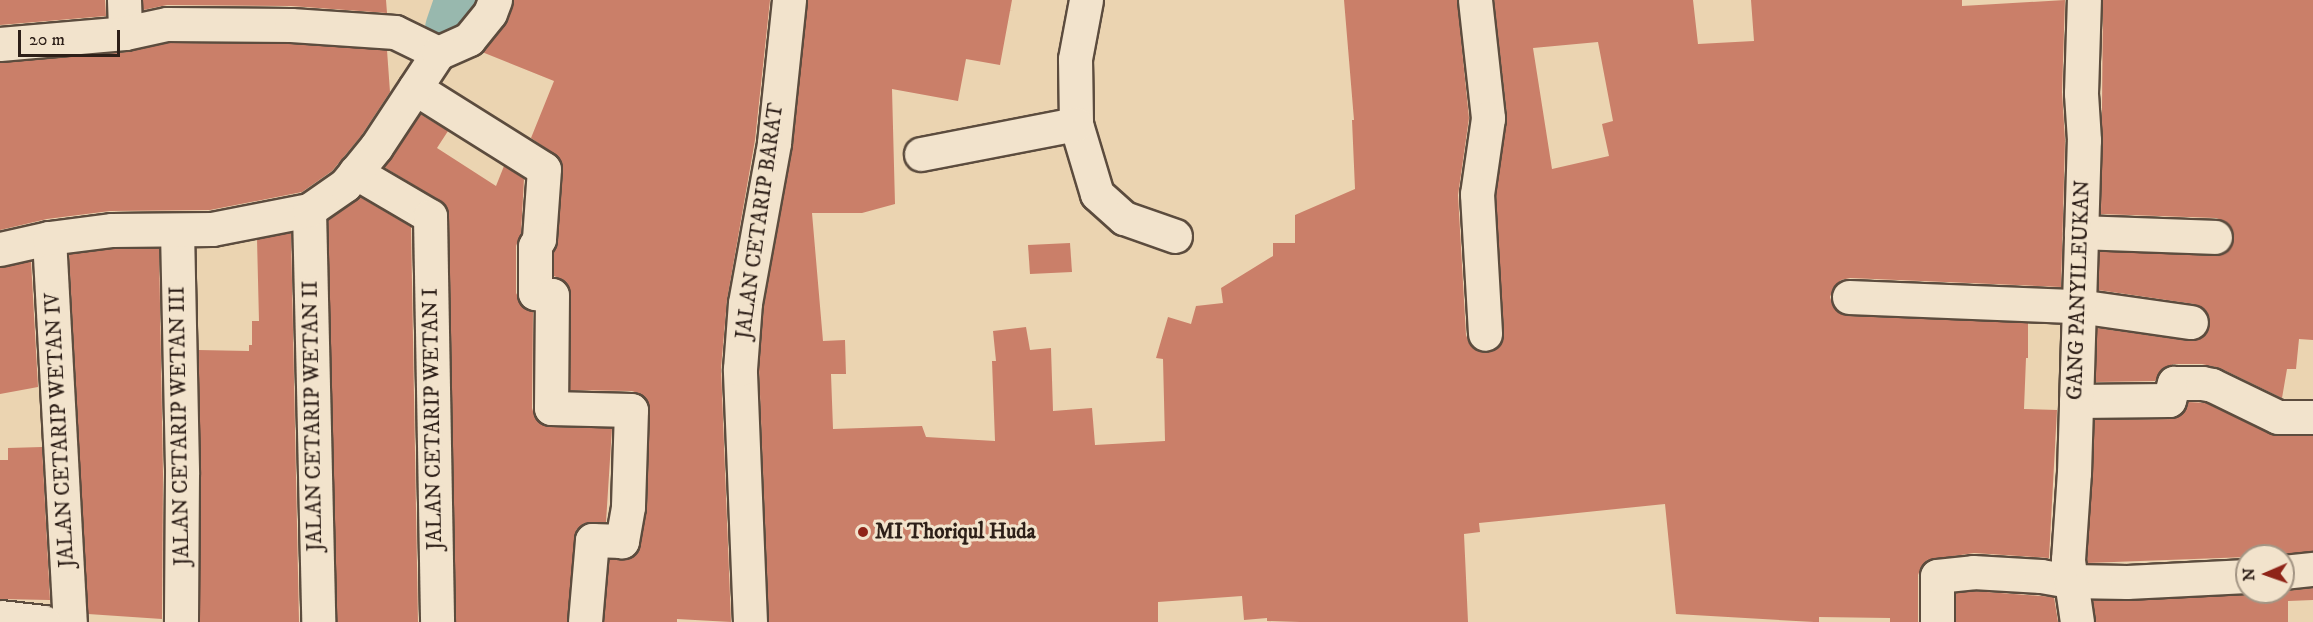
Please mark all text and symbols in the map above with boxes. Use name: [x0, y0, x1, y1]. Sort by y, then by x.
scale bar: [21, 18, 123, 56]
text: 20 m: [29, 29, 65, 51]
street label: JALAN CETARIP BARAT: [731, 101, 789, 341]
street label: GANG PANYILEUKAN: [2063, 179, 2095, 401]
street label: JALAN CETARIP WETAN II: [298, 280, 328, 552]
street label: JALAN CETARIP WETAN III: [165, 286, 195, 566]
street label: JALAN CETARIP WETAN I: [418, 288, 448, 550]
street label: JALAN CETARIP WETAN IV: [40, 292, 80, 568]
place label: MI Thoriqul Huda: [875, 519, 1036, 545]
marker: MI Thoriqul Huda: [856, 525, 870, 539]
north arrow: [2235, 544, 2295, 604]
text: N: [2239, 568, 2259, 581]

